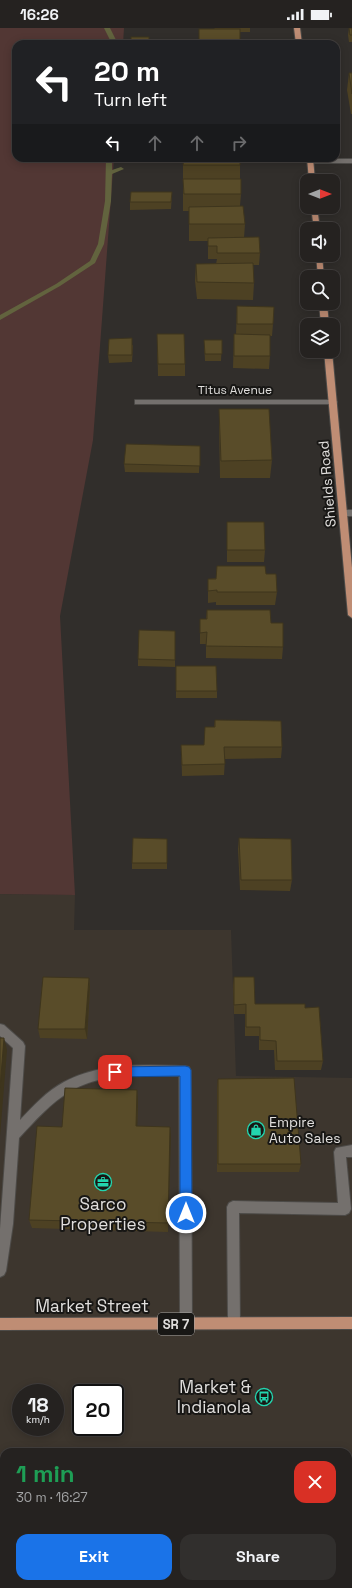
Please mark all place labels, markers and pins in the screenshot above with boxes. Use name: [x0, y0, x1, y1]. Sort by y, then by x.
pin: [98, 1055, 132, 1089]
place label: Empire Auto Sales: [269, 1113, 341, 1147]
shop icon: Empire Auto Sales: [246, 1120, 266, 1140]
office icon: Sarco Properties: [93, 1172, 113, 1192]
place label: Sarco Properties: [60, 1193, 146, 1235]
place label: Market & Indianola: [177, 1376, 251, 1418]
bus stop icon: Market & Indianola: [254, 1387, 274, 1407]

